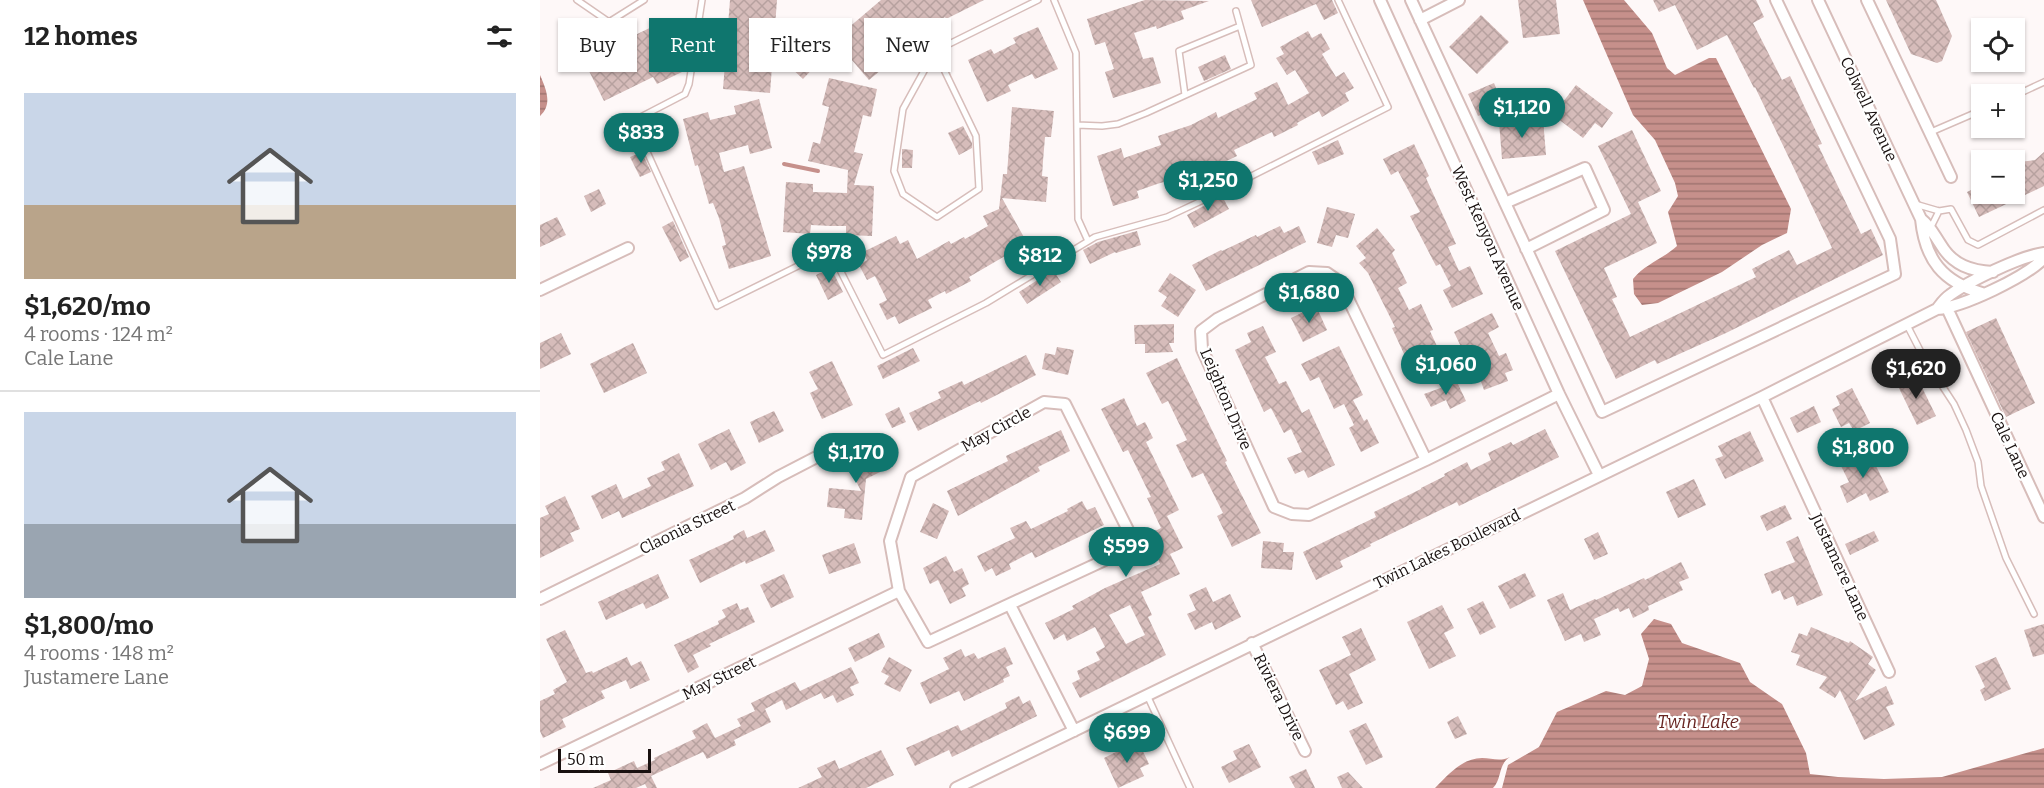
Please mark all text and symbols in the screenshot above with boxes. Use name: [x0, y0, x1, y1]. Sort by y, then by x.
chip: Buy: [558, 18, 637, 72]
chip: Rent: [649, 18, 737, 72]
chip: Filters: [749, 18, 852, 72]
chip: New: [864, 18, 951, 72]
map controls: [1971, 18, 2025, 204]
button: locate: [1971, 18, 2025, 72]
icon: filters: [483, 20, 516, 53]
text: 12 homes: [24, 21, 138, 52]
street label: Colwell Avenue: [1836, 54, 1902, 164]
button: +: [1971, 84, 2025, 138]
pin: $1,120: [1473, 88, 1571, 139]
text: $1,120: [1493, 95, 1551, 119]
pin: $833: [605, 113, 677, 164]
text: $833: [618, 120, 664, 144]
icon: home: [216, 132, 324, 240]
button: −: [1971, 150, 2025, 204]
pin: $1,250: [1159, 161, 1257, 212]
street label: West Kenyon Avenue: [1447, 163, 1529, 313]
text: $1,250: [1178, 168, 1238, 192]
pin: $978: [793, 233, 865, 284]
pin: $812: [1004, 236, 1076, 287]
text: $978: [806, 240, 852, 264]
text: $812: [1018, 243, 1062, 267]
pin: $1,680: [1260, 273, 1358, 324]
text: $1,680: [1278, 280, 1340, 304]
text: $1,620/mo: [24, 291, 151, 322]
text: 4 rooms · 124 m²: [24, 322, 173, 346]
street label: Leighton Drive: [1196, 345, 1256, 453]
pin: $1,060: [1397, 345, 1495, 396]
text: Cale Lane: [24, 346, 113, 370]
pin: $1,620: [1867, 349, 1965, 400]
text: $1,060: [1415, 352, 1477, 376]
text: $1,620: [1886, 356, 1946, 380]
street label: May Circle: [958, 402, 1034, 456]
street label: Cale Lane: [1986, 409, 2034, 481]
pin: $1,800: [1814, 428, 1912, 479]
pin: $1,170: [807, 433, 905, 484]
text: $1,800: [1831, 435, 1895, 459]
text: $1,170: [828, 440, 884, 464]
icon: home: [216, 451, 324, 559]
street label: Claonia Street: [636, 496, 738, 558]
street label: Twin Lakes Boulevard: [1371, 505, 1524, 593]
street label: Justamere Lane: [1806, 510, 1873, 624]
pin: $599: [1090, 527, 1162, 578]
text: $599: [1103, 534, 1149, 558]
text: $1,800/mo: [24, 610, 154, 641]
text: 4 rooms · 148 m²: [24, 641, 174, 665]
street label: Riviera Drive: [1250, 650, 1308, 744]
street label: May Street: [679, 652, 759, 704]
text: Justamere Lane: [24, 665, 169, 689]
water label: Twin Lake: [1657, 711, 1739, 733]
pin: $699: [1091, 713, 1163, 764]
text: $699: [1103, 720, 1151, 744]
scale bar: [558, 746, 651, 774]
text: 50 m: [567, 750, 604, 769]

